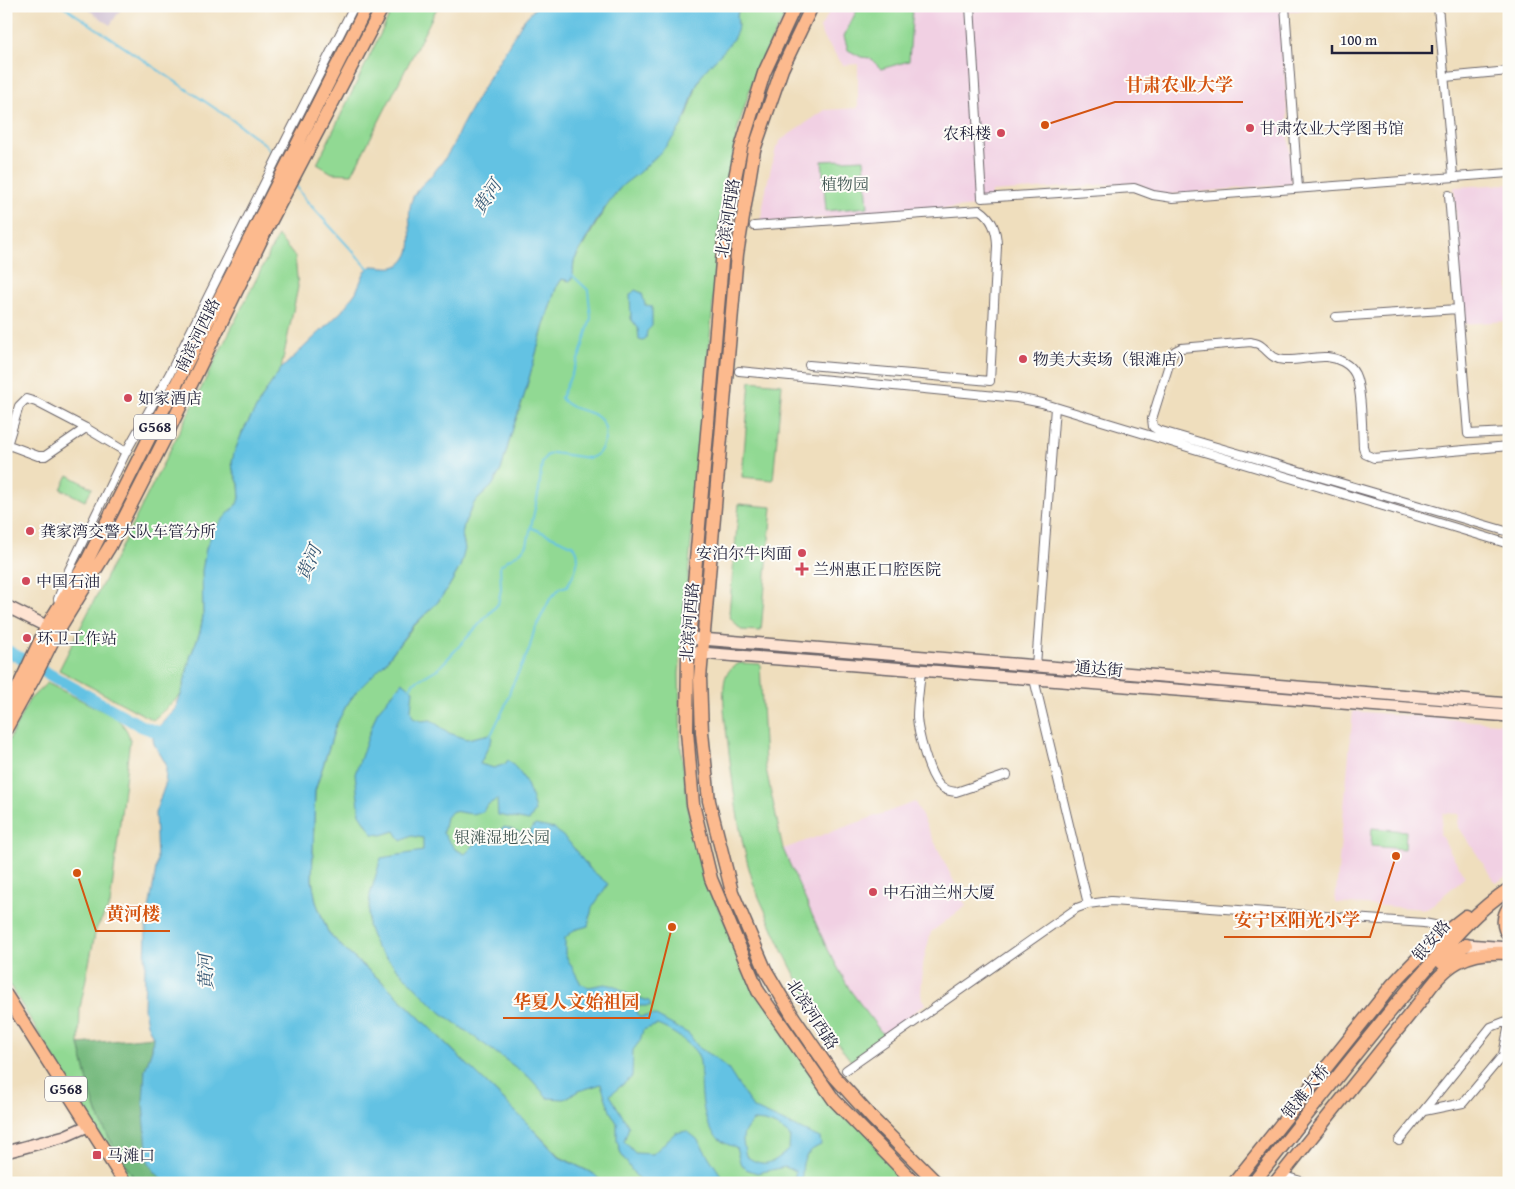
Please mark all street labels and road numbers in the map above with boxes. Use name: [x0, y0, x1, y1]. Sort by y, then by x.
street label: 北滨河西路: [709, 177, 745, 259]
street label: 南滨河西路: [169, 294, 225, 376]
road number: G568: [134, 414, 176, 440]
street label: 北滨河西路: [674, 581, 704, 663]
street label: 通达街: [1074, 654, 1124, 682]
street label: 银安路: [1406, 914, 1456, 966]
street label: 北滨河西路: [781, 974, 845, 1054]
street label: 银滩大桥: [1276, 1059, 1334, 1123]
road number: G568: [45, 1076, 87, 1102]

